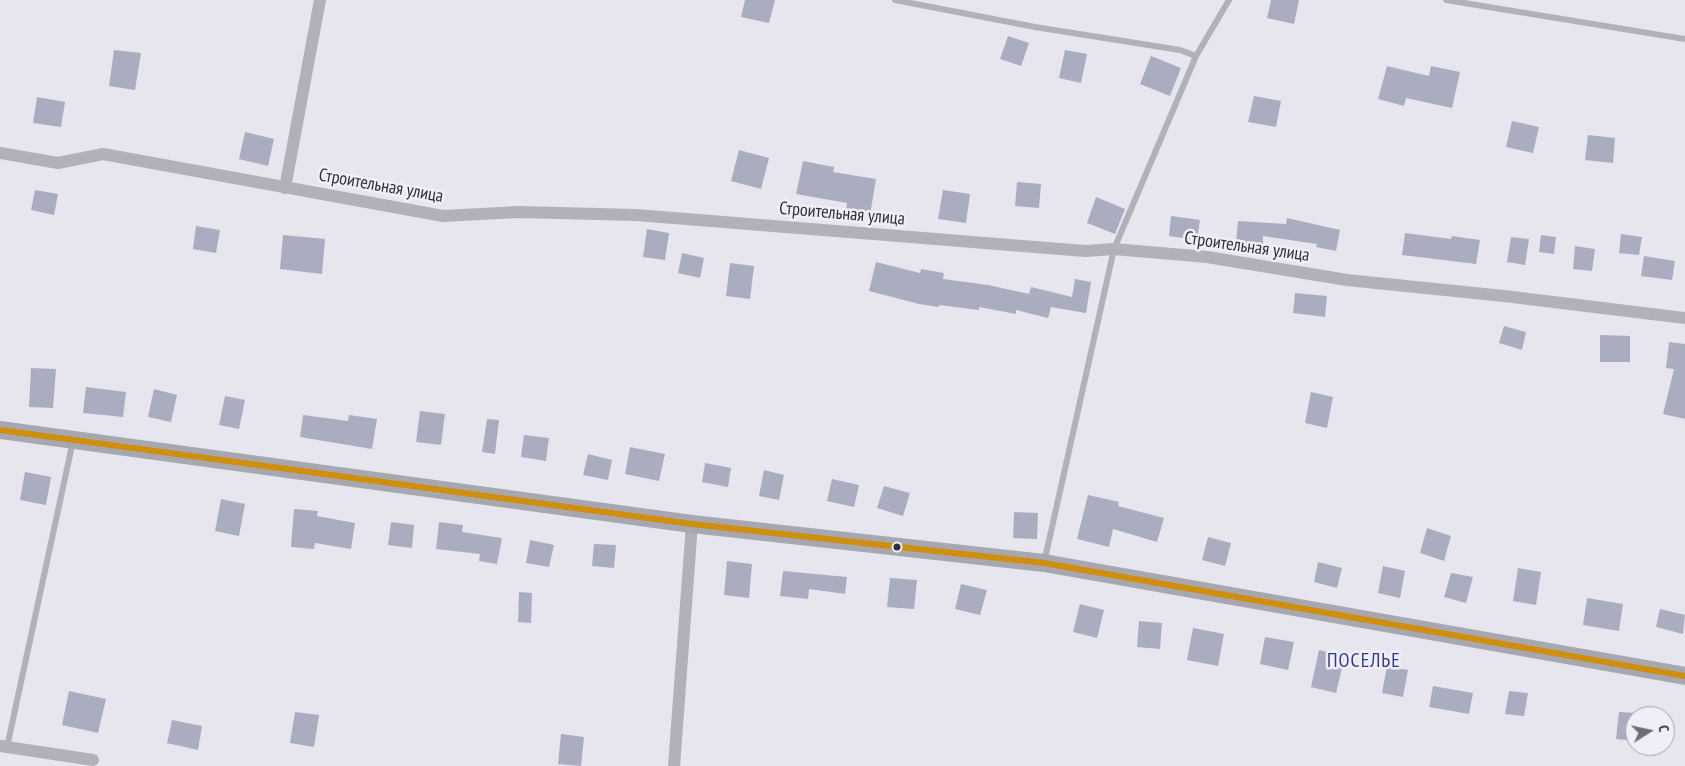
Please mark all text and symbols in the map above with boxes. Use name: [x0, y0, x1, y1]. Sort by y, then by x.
street label: Строительная улица: [317, 164, 445, 208]
street label: Строительная улица: [778, 198, 906, 230]
street label: Строительная улица: [1183, 228, 1311, 266]
unlabelled marker: [892, 542, 902, 552]
district label: ПОСЕЛЬЕ: [1326, 649, 1402, 673]
north arrow: [1625, 706, 1675, 756]
text: С: [1654, 724, 1673, 733]

